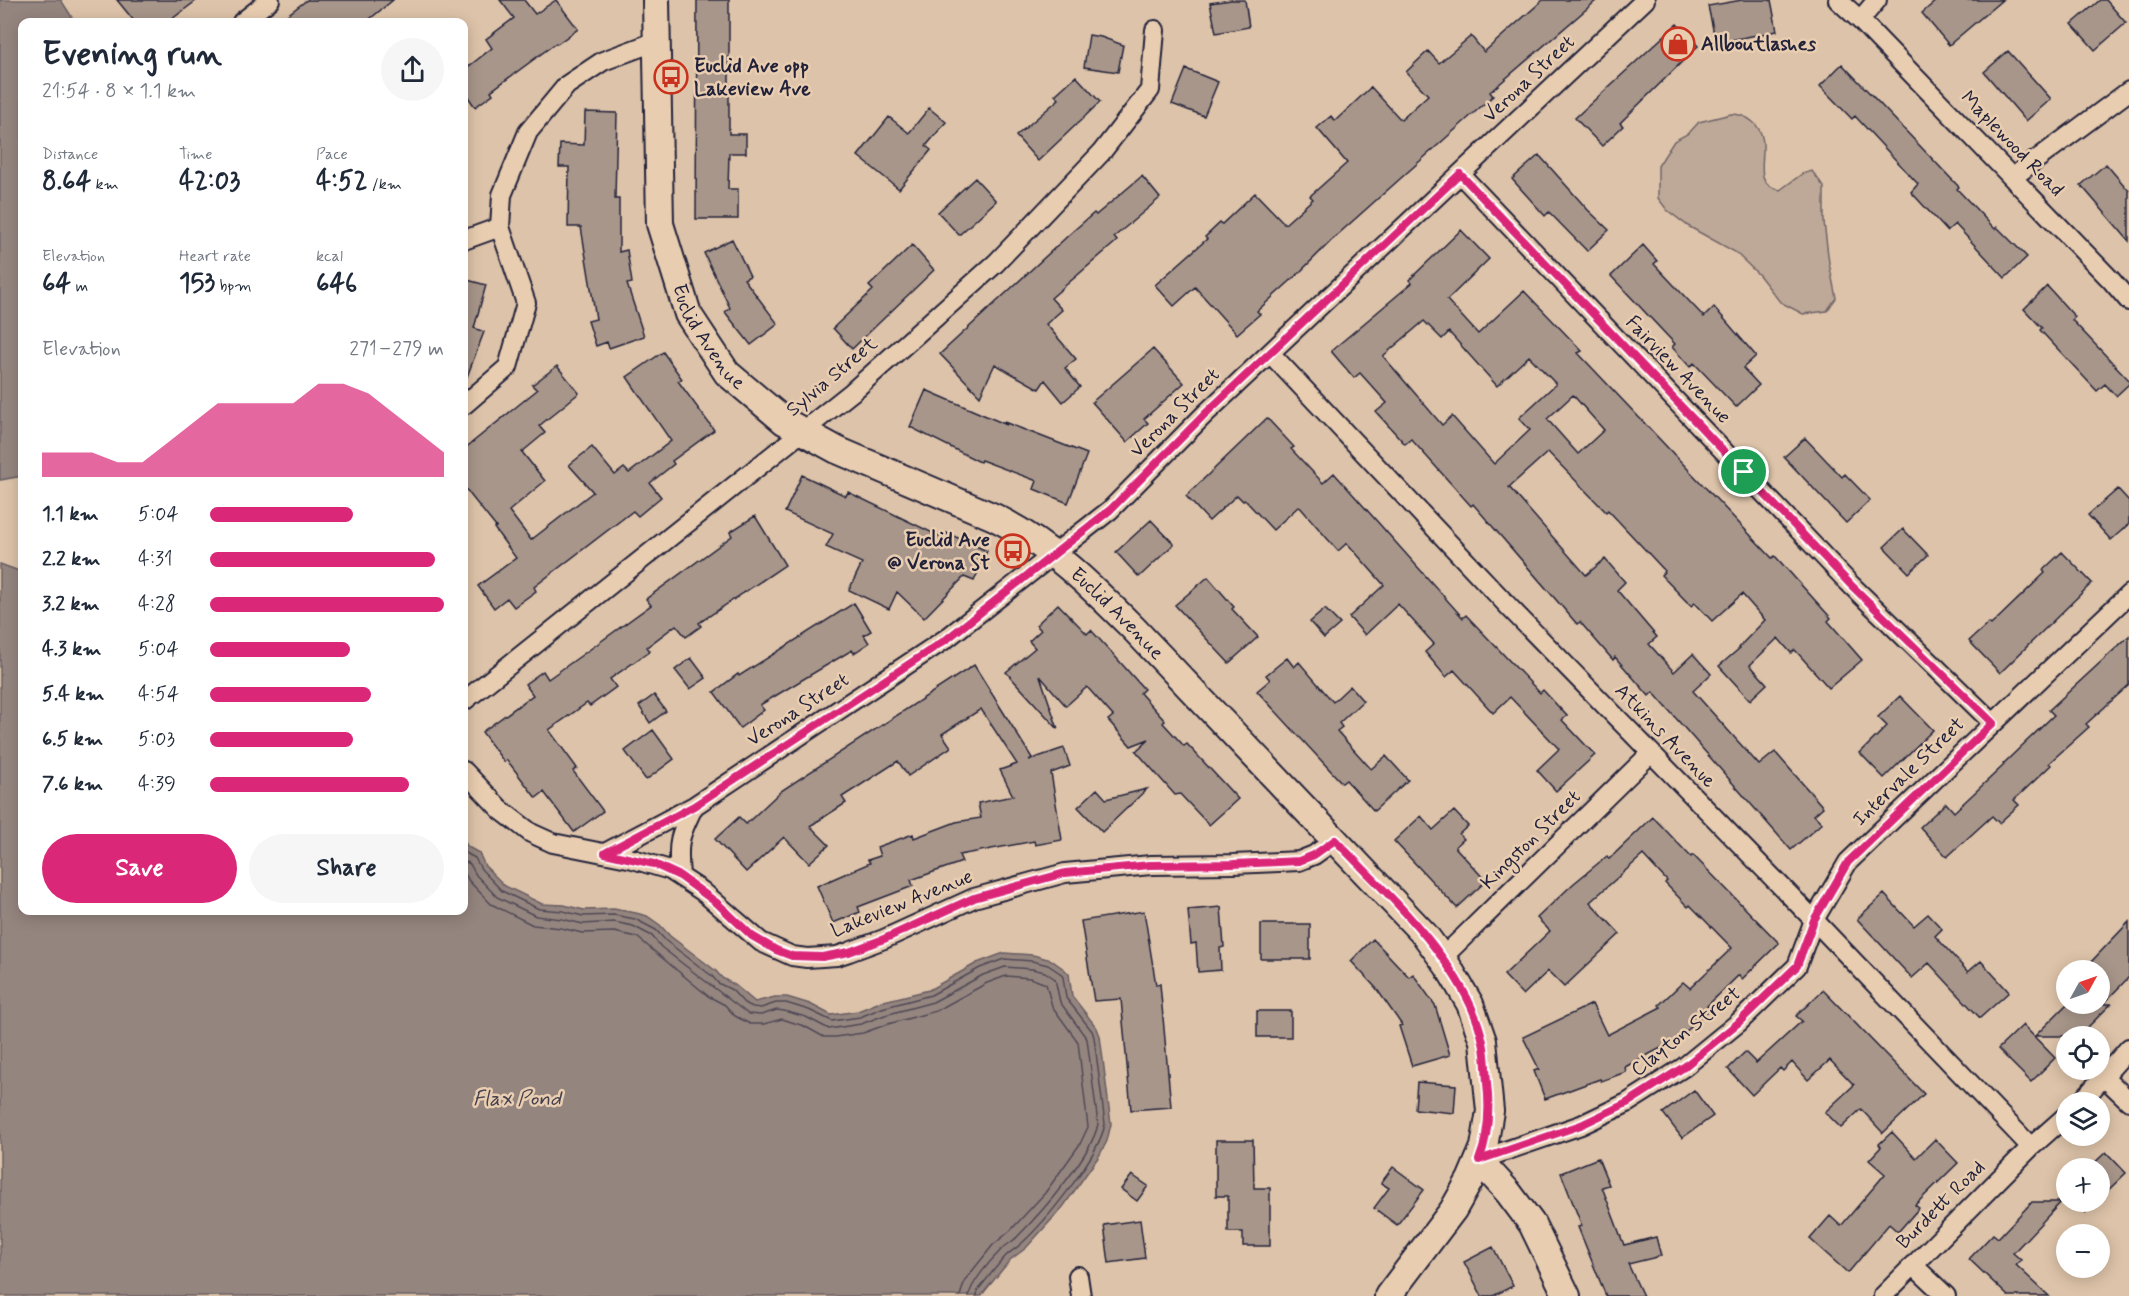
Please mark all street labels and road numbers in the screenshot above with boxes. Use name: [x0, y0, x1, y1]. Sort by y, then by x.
street label: Verona Street: [1477, 29, 1581, 129]
street label: Maplewood Road: [1954, 85, 2070, 203]
street label: Euclid Avenue: [666, 280, 751, 396]
street label: Fairview Avenue: [1619, 310, 1737, 430]
street label: Sylvia Street: [781, 331, 884, 423]
street label: Verona Street: [1124, 362, 1226, 464]
street label: Euclid Avenue: [1065, 561, 1170, 666]
street label: Verona Street: [742, 667, 854, 753]
street label: Atkins Avenue: [1608, 678, 1722, 794]
street label: Intervale Street: [1847, 712, 1971, 832]
street label: Kingston Street: [1475, 784, 1588, 897]
street label: Lakeview Avenue: [827, 863, 977, 945]
street label: Clayton Street: [1625, 981, 1747, 1083]
street label: Burdett Road: [1891, 1155, 1991, 1255]

